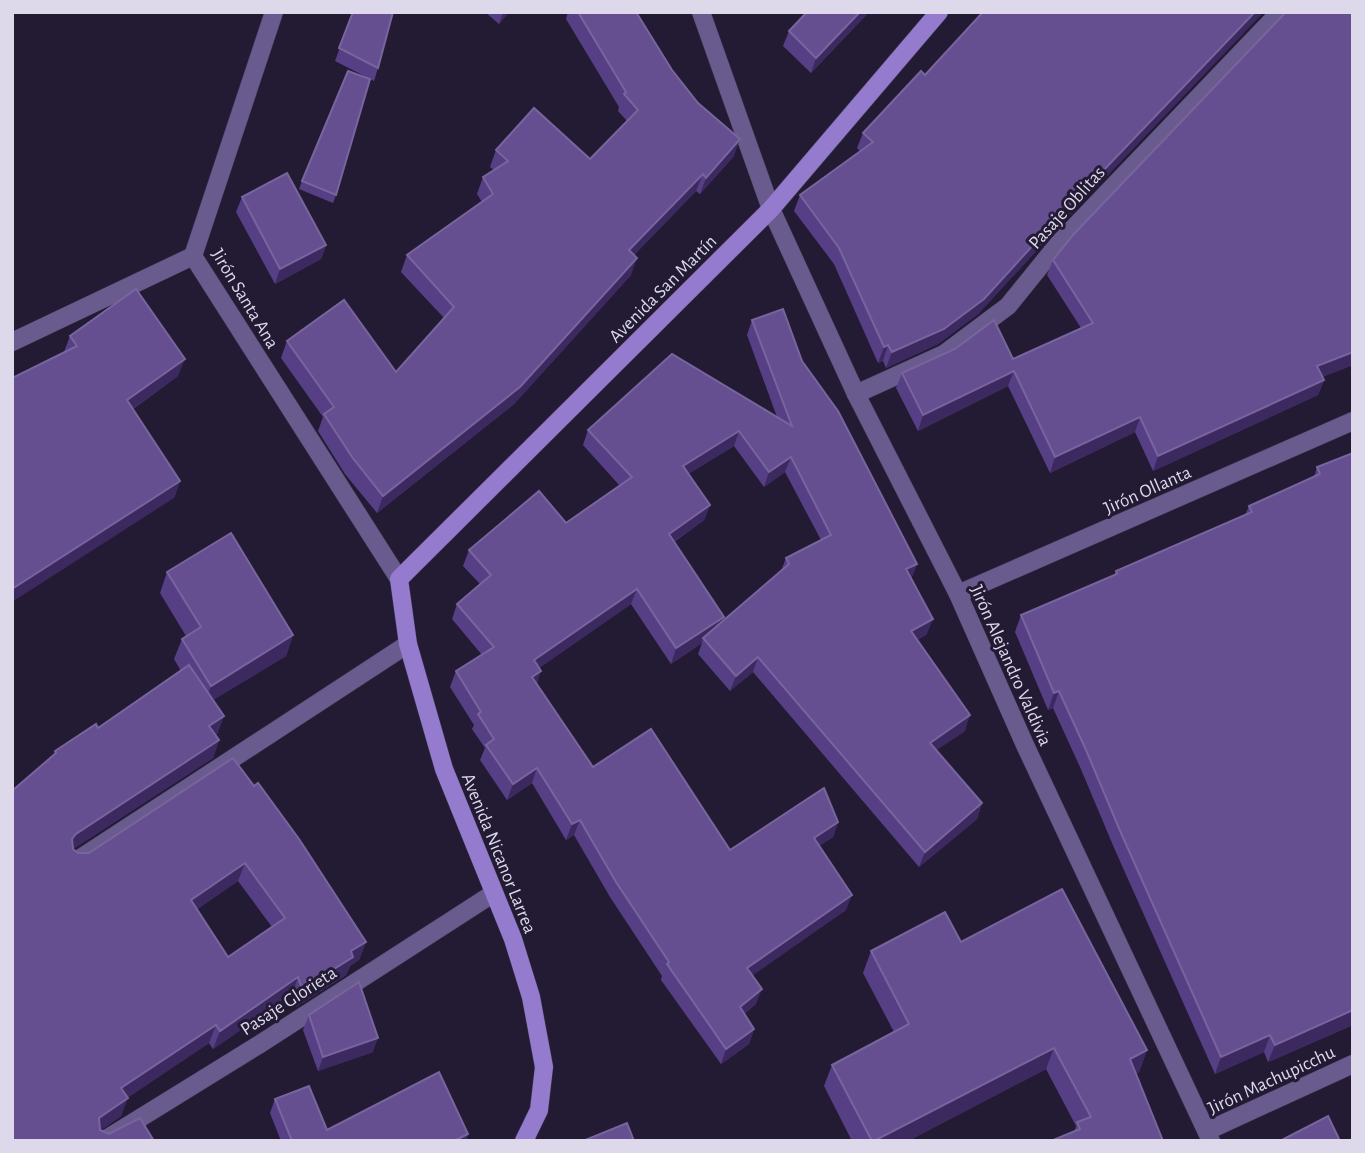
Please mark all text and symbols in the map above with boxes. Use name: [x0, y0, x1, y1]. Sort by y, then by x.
street label: Pasaje Oblitas: [1025, 163, 1109, 253]
street label: Avenida San Martín: [606, 232, 720, 346]
street label: Jirón Santa Ana: [207, 245, 282, 352]
street label: Jirón Ollanta: [1101, 463, 1194, 518]
street label: Jirón Alejandro Valdivia: [967, 582, 1055, 749]
street label: Avenida Nicanor Larrea: [458, 771, 540, 937]
street label: Pasaje Glorieta: [237, 963, 340, 1039]
street label: Jirón Machupicchu: [1205, 1043, 1338, 1118]

